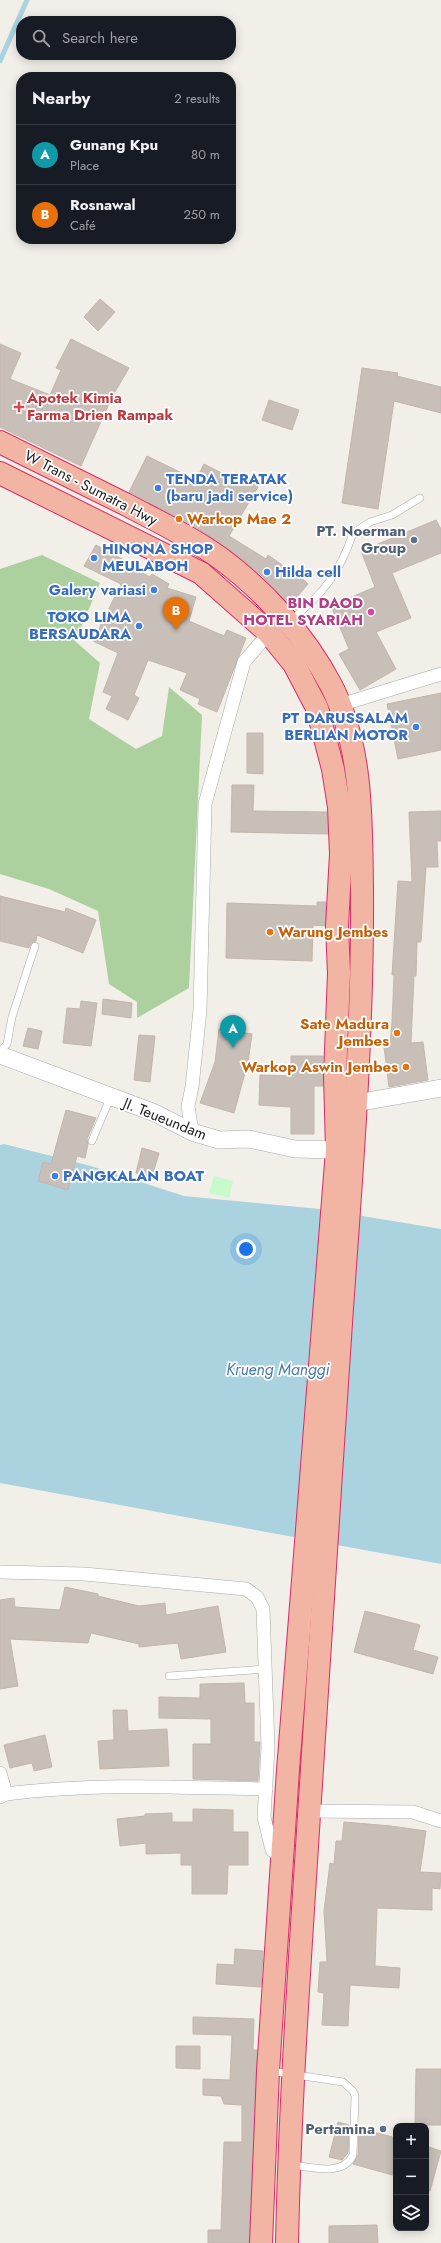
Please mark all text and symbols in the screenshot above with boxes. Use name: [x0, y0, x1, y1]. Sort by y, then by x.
search box: [16, 16, 236, 60]
icon: search: [30, 27, 52, 49]
text: Search here: [62, 27, 138, 49]
text: Nearby: [32, 86, 90, 110]
text: 2 results: [174, 89, 220, 108]
text: Gunang Kpu: [70, 134, 158, 156]
text: A: [40, 145, 50, 164]
text: 80 m: [191, 145, 220, 164]
text: Place: [70, 156, 99, 175]
text: Rosnawal: [70, 194, 136, 216]
text: B: [41, 205, 49, 224]
text: 250 m: [183, 205, 220, 224]
text: Café: [70, 216, 96, 235]
place label: Apotek Kimia Farma Drien Rampak: [26, 387, 173, 426]
marker: Apotek Kimia Farma Drien Rampak: [14, 402, 24, 412]
street label: W Trans - Sumatra Hwy: [21, 445, 162, 531]
place label: TENDA TERATAK (baru jadi service): [166, 468, 293, 507]
marker: TENDA TERATAK (baru jadi service): [153, 483, 163, 493]
place label: Warkop Mae 2: [187, 508, 291, 530]
marker: Warkop Mae 2: [174, 514, 184, 524]
place label: PT. Noerman Group: [316, 520, 406, 559]
marker: PT. Noerman Group: [409, 535, 419, 545]
place label: HINONA SHOP MEULABOH: [102, 538, 213, 577]
marker: HINONA SHOP MEULABOH: [89, 553, 99, 563]
place label: Hilda cell: [275, 561, 341, 583]
marker: Hilda cell: [262, 567, 272, 577]
place label: Galery variasi: [49, 579, 146, 601]
marker: Galery variasi: [149, 585, 159, 595]
place label: BIN DAOD HOTEL SYARIAH: [243, 592, 363, 631]
pin: B: [163, 597, 189, 630]
place label: TOKO LIMA BERSAUDARA: [29, 606, 132, 645]
marker: BIN DAOD HOTEL SYARIAH: [366, 607, 376, 617]
marker: TOKO LIMA BERSAUDARA: [134, 621, 144, 631]
place label: PT DARUSSALAM BERLIAN MOTOR: [282, 707, 408, 746]
marker: PT DARUSSALAM BERLIAN MOTOR: [411, 722, 421, 732]
place label: Warung Jembes: [278, 921, 388, 943]
marker: Warung Jembes: [265, 927, 275, 937]
place label: Sate Madura Jembes: [300, 1013, 389, 1052]
pin: A: [220, 1015, 246, 1048]
marker: Sate Madura Jembes: [392, 1028, 402, 1038]
place label: Warkop Aswin Jembes: [241, 1056, 398, 1078]
marker: Warkop Aswin Jembes: [401, 1062, 411, 1072]
street label: JI. Teueundam: [118, 1092, 210, 1146]
place label: PANGKALAN BOAT: [63, 1165, 205, 1187]
marker: PANGKALAN BOAT: [50, 1171, 60, 1181]
your location: [236, 1239, 256, 1259]
water label: Krueng Manggi: [226, 1358, 331, 1381]
place label: Pertamina: [305, 2118, 375, 2140]
map controls: [393, 2123, 429, 2231]
button: +: [393, 2123, 429, 2159]
marker: Pertamina: [378, 2124, 388, 2134]
button: −: [393, 2159, 429, 2195]
button: layers: [393, 2195, 429, 2231]

